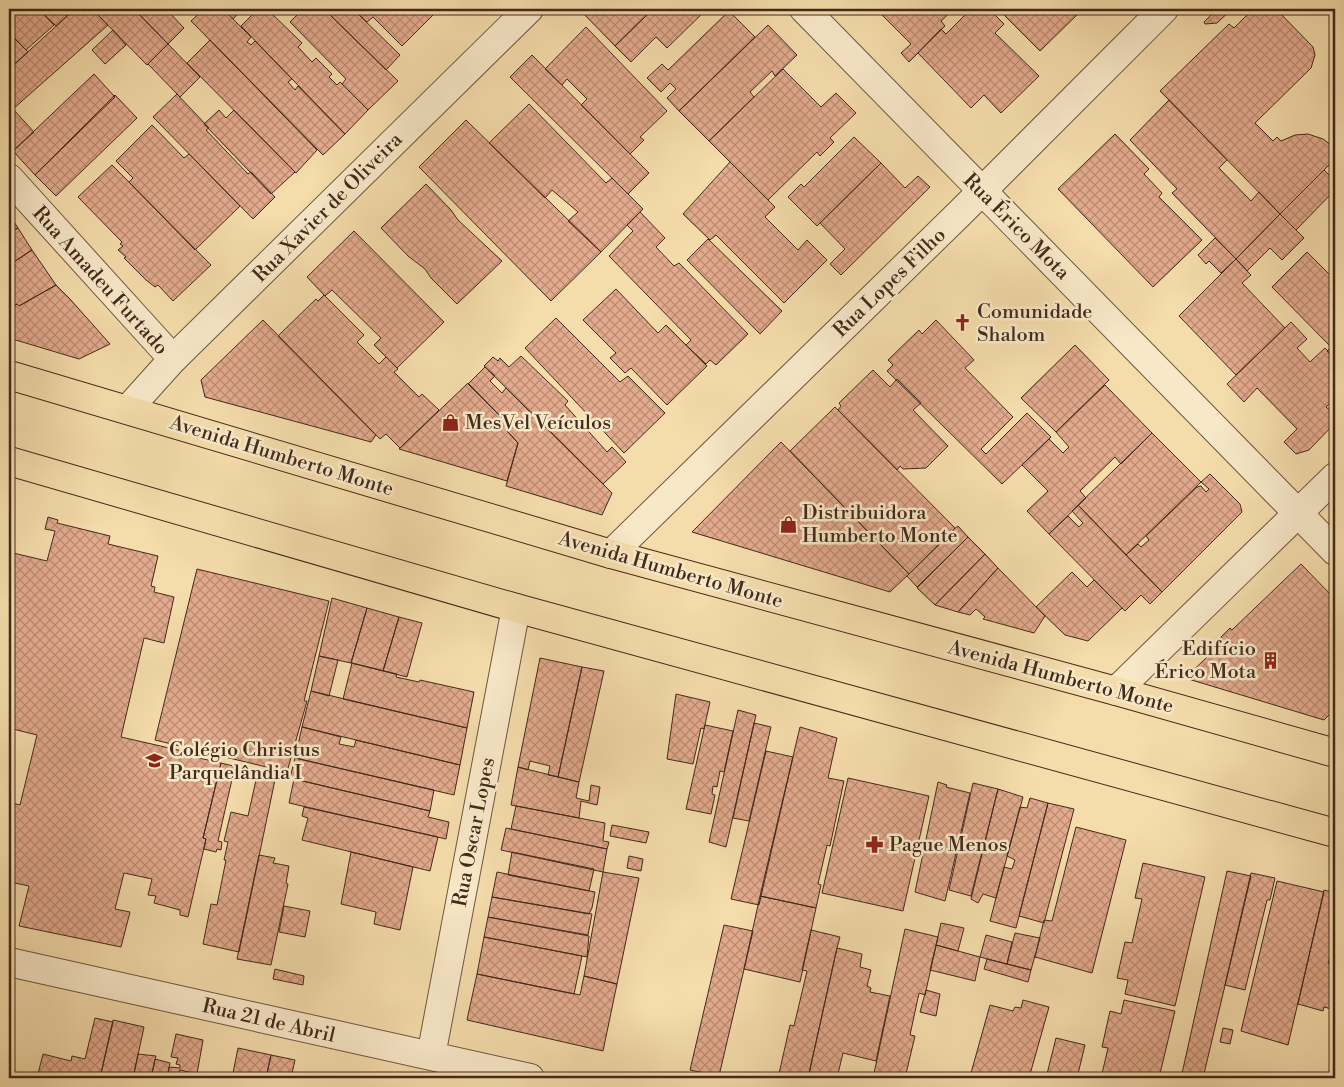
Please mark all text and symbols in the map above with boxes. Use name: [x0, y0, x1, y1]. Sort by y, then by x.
street label: Rua Xavier de Oliveira: [248, 127, 409, 288]
street label: Rua Érico Mota: [957, 168, 1076, 286]
street label: Rua Amadeu Furtado: [27, 201, 173, 361]
street label: Rua Lopes Filho: [828, 223, 952, 343]
place label: Comunidade Shalom: [977, 300, 1092, 348]
church icon: Comunidade Shalom: [953, 312, 973, 332]
street label: Avenida Humberto Monte: [166, 410, 396, 502]
place label: MesVel Veículos: [465, 411, 611, 436]
shop icon: MesVel Veículos: [441, 412, 461, 432]
place label: Distribuidora Humberto Monte: [802, 501, 958, 549]
shop icon: Distribuidora Humberto Monte: [778, 514, 798, 534]
street label: Avenida Humberto Monte: [555, 526, 786, 614]
street label: Avenida Humberto Monte: [944, 635, 1176, 720]
place label: Edifício Érico Mota: [1155, 637, 1257, 685]
building icon: Edifício Érico Mota: [1260, 650, 1280, 670]
place label: Colégio Christus Parquelândia I: [169, 738, 320, 786]
school or university icon: Colégio Christus Parquelândia I: [145, 751, 165, 771]
street label: Rua Oscar Lopes: [448, 755, 501, 909]
place label: Pague Menos: [889, 833, 1007, 858]
pharmacy icon: Pague Menos: [865, 834, 885, 854]
street label: Rua 21 de Abril: [200, 994, 338, 1049]

